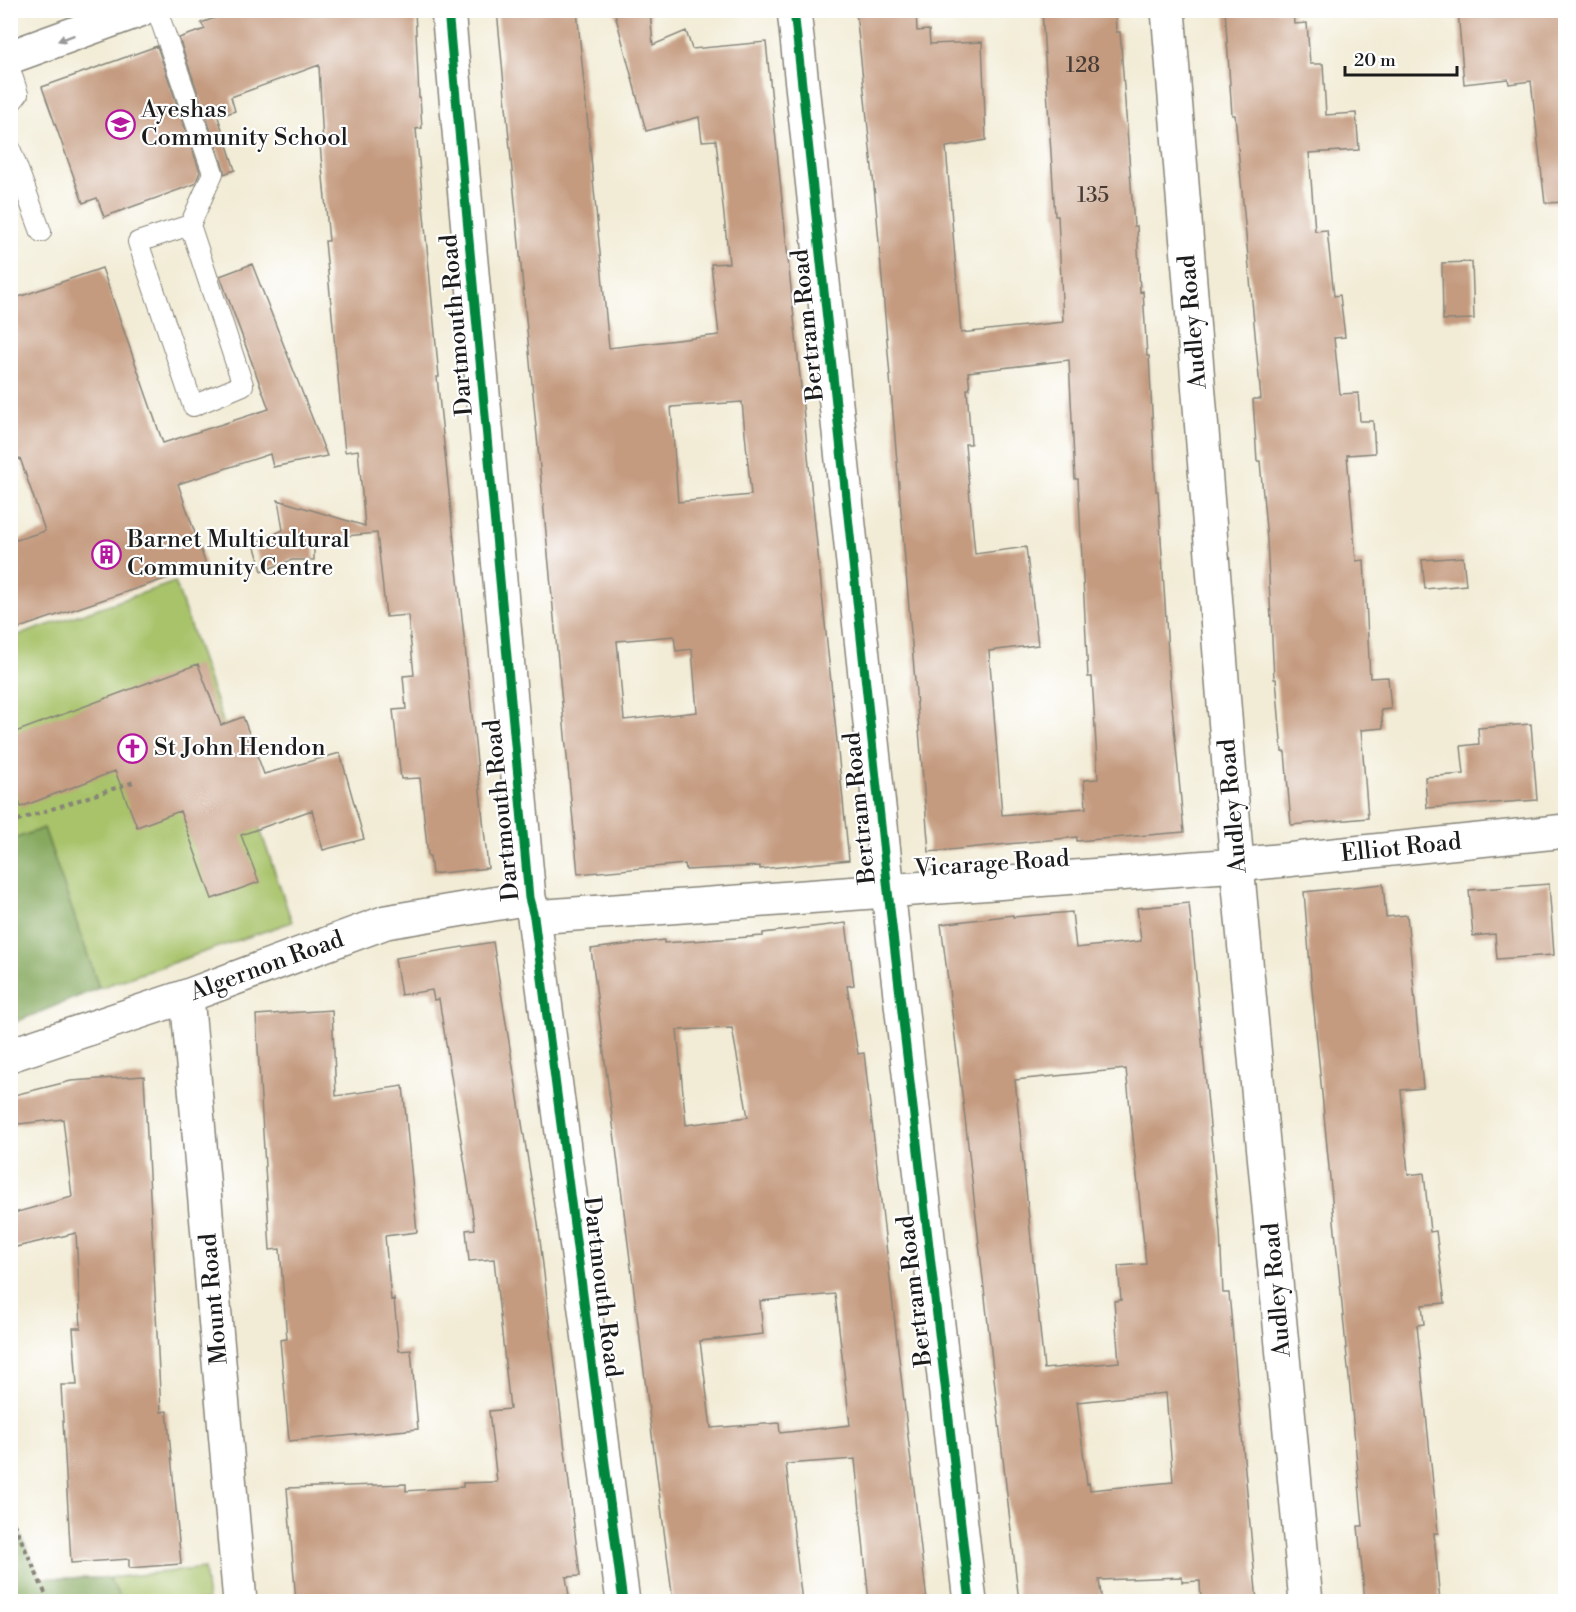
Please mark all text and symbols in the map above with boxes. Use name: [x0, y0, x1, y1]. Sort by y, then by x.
one-way arrow: [56, 33, 74, 43]
scale bar: [1345, 39, 1458, 77]
text: 20 m: [1354, 49, 1396, 72]
house number: 128: [1066, 53, 1100, 79]
place label: Ayeshas Community School: [140, 95, 348, 153]
school or university icon: Ayeshas Community School: [104, 108, 136, 140]
house number: 135: [1077, 183, 1109, 209]
street label: Dartmouth Road: [434, 233, 480, 417]
street label: Bertram Road: [785, 247, 831, 403]
street label: Audley Road: [1172, 253, 1214, 392]
place label: Barnet Multicultural Community Centre: [126, 525, 350, 583]
building icon: Barnet Multicultural Community Centre: [90, 538, 122, 570]
street label: Dartmouth Road: [478, 717, 526, 902]
street label: Bertram Road: [837, 730, 883, 886]
church icon: St John Hendon: [117, 732, 149, 764]
place label: St John Hendon: [154, 733, 326, 763]
street label: Audley Road: [1212, 737, 1254, 876]
street label: Elliot Road: [1339, 827, 1463, 869]
street label: Vicarage Road: [913, 844, 1071, 884]
street label: Algernon Road: [185, 924, 348, 1008]
street label: Dartmouth Road: [576, 1195, 628, 1380]
street label: Bertram Road: [891, 1213, 939, 1370]
street label: Audley Road: [1256, 1221, 1298, 1360]
street label: Mount Road: [193, 1232, 235, 1366]

